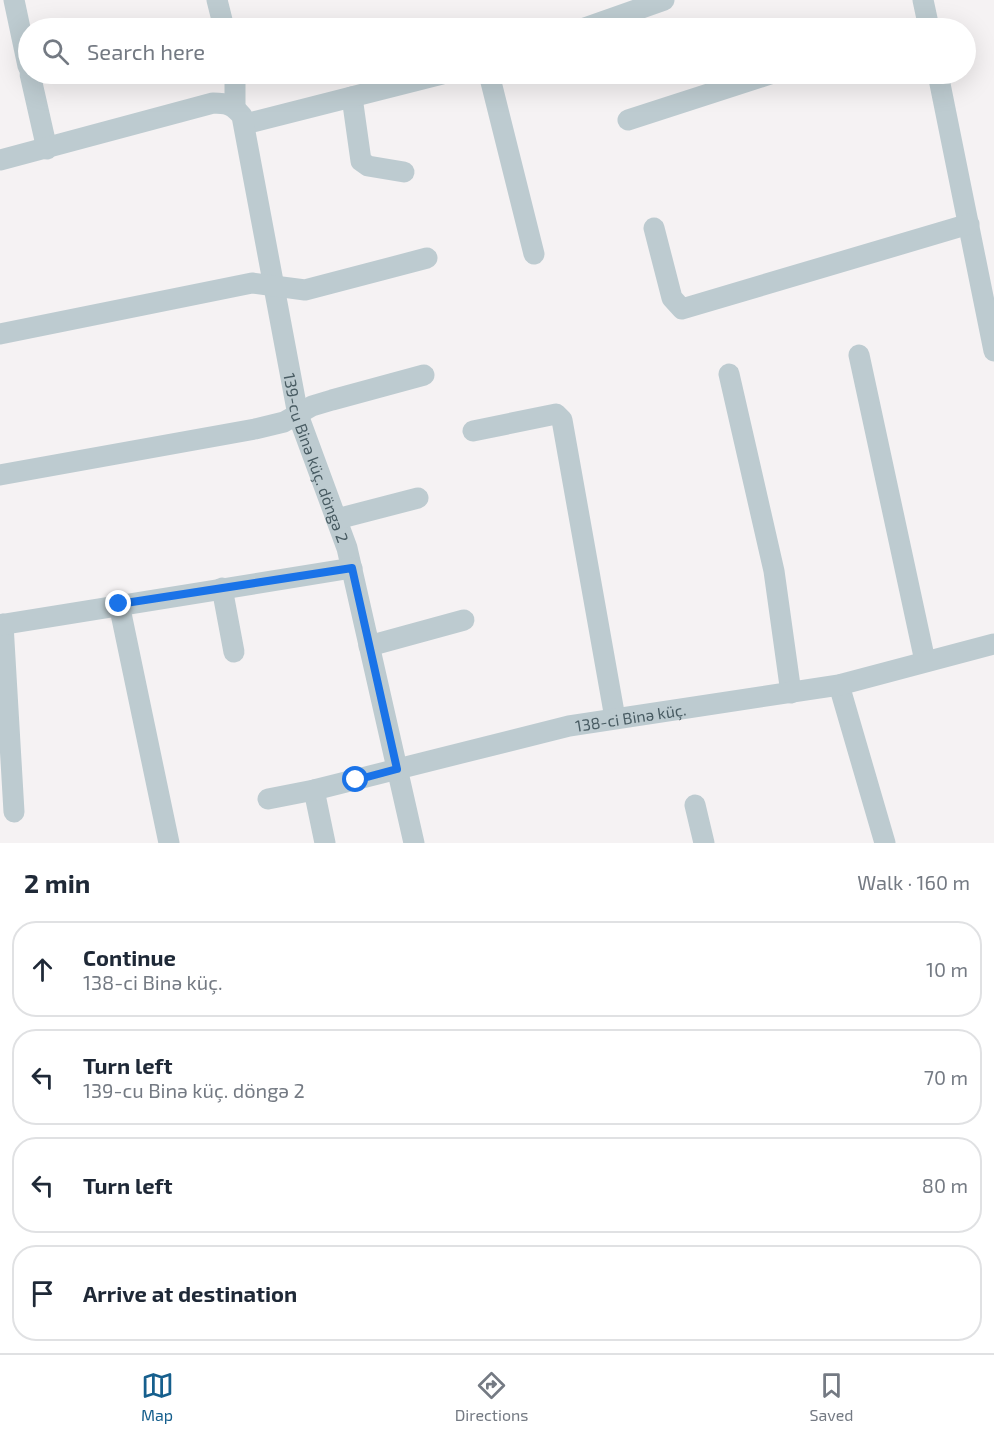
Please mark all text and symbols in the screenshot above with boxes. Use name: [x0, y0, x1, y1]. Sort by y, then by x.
search box: [18, 18, 976, 84]
icon: search: [39, 35, 72, 68]
text: Search here: [87, 38, 205, 64]
street label: 139-cu Binə küç. döngə 2: [281, 371, 354, 545]
route end: [105, 590, 131, 616]
street label: 138-ci Binə küç.: [574, 699, 687, 734]
route start: [342, 766, 368, 792]
text: 2 min: [24, 867, 90, 898]
text: Walk · 160 m: [857, 870, 970, 894]
text: Continue: [83, 944, 176, 970]
icon: ahead: [26, 953, 59, 986]
text: 10 m: [926, 957, 968, 981]
text: 138-ci Binə küç.: [83, 970, 223, 994]
text: Turn left: [83, 1052, 172, 1078]
icon: left: [26, 1061, 59, 1094]
text: 70 m: [924, 1065, 968, 1089]
text: 139-cu Binə küç. döngə 2: [83, 1078, 305, 1102]
icon: left: [26, 1169, 59, 1202]
text: Turn left: [83, 1172, 172, 1198]
text: 80 m: [922, 1173, 968, 1197]
icon: arrive: [26, 1277, 59, 1310]
text: Arrive at destination: [83, 1280, 297, 1306]
tab: Map: [141, 1369, 174, 1424]
tab: Directions: [455, 1369, 528, 1424]
tab: Saved: [810, 1369, 853, 1424]

